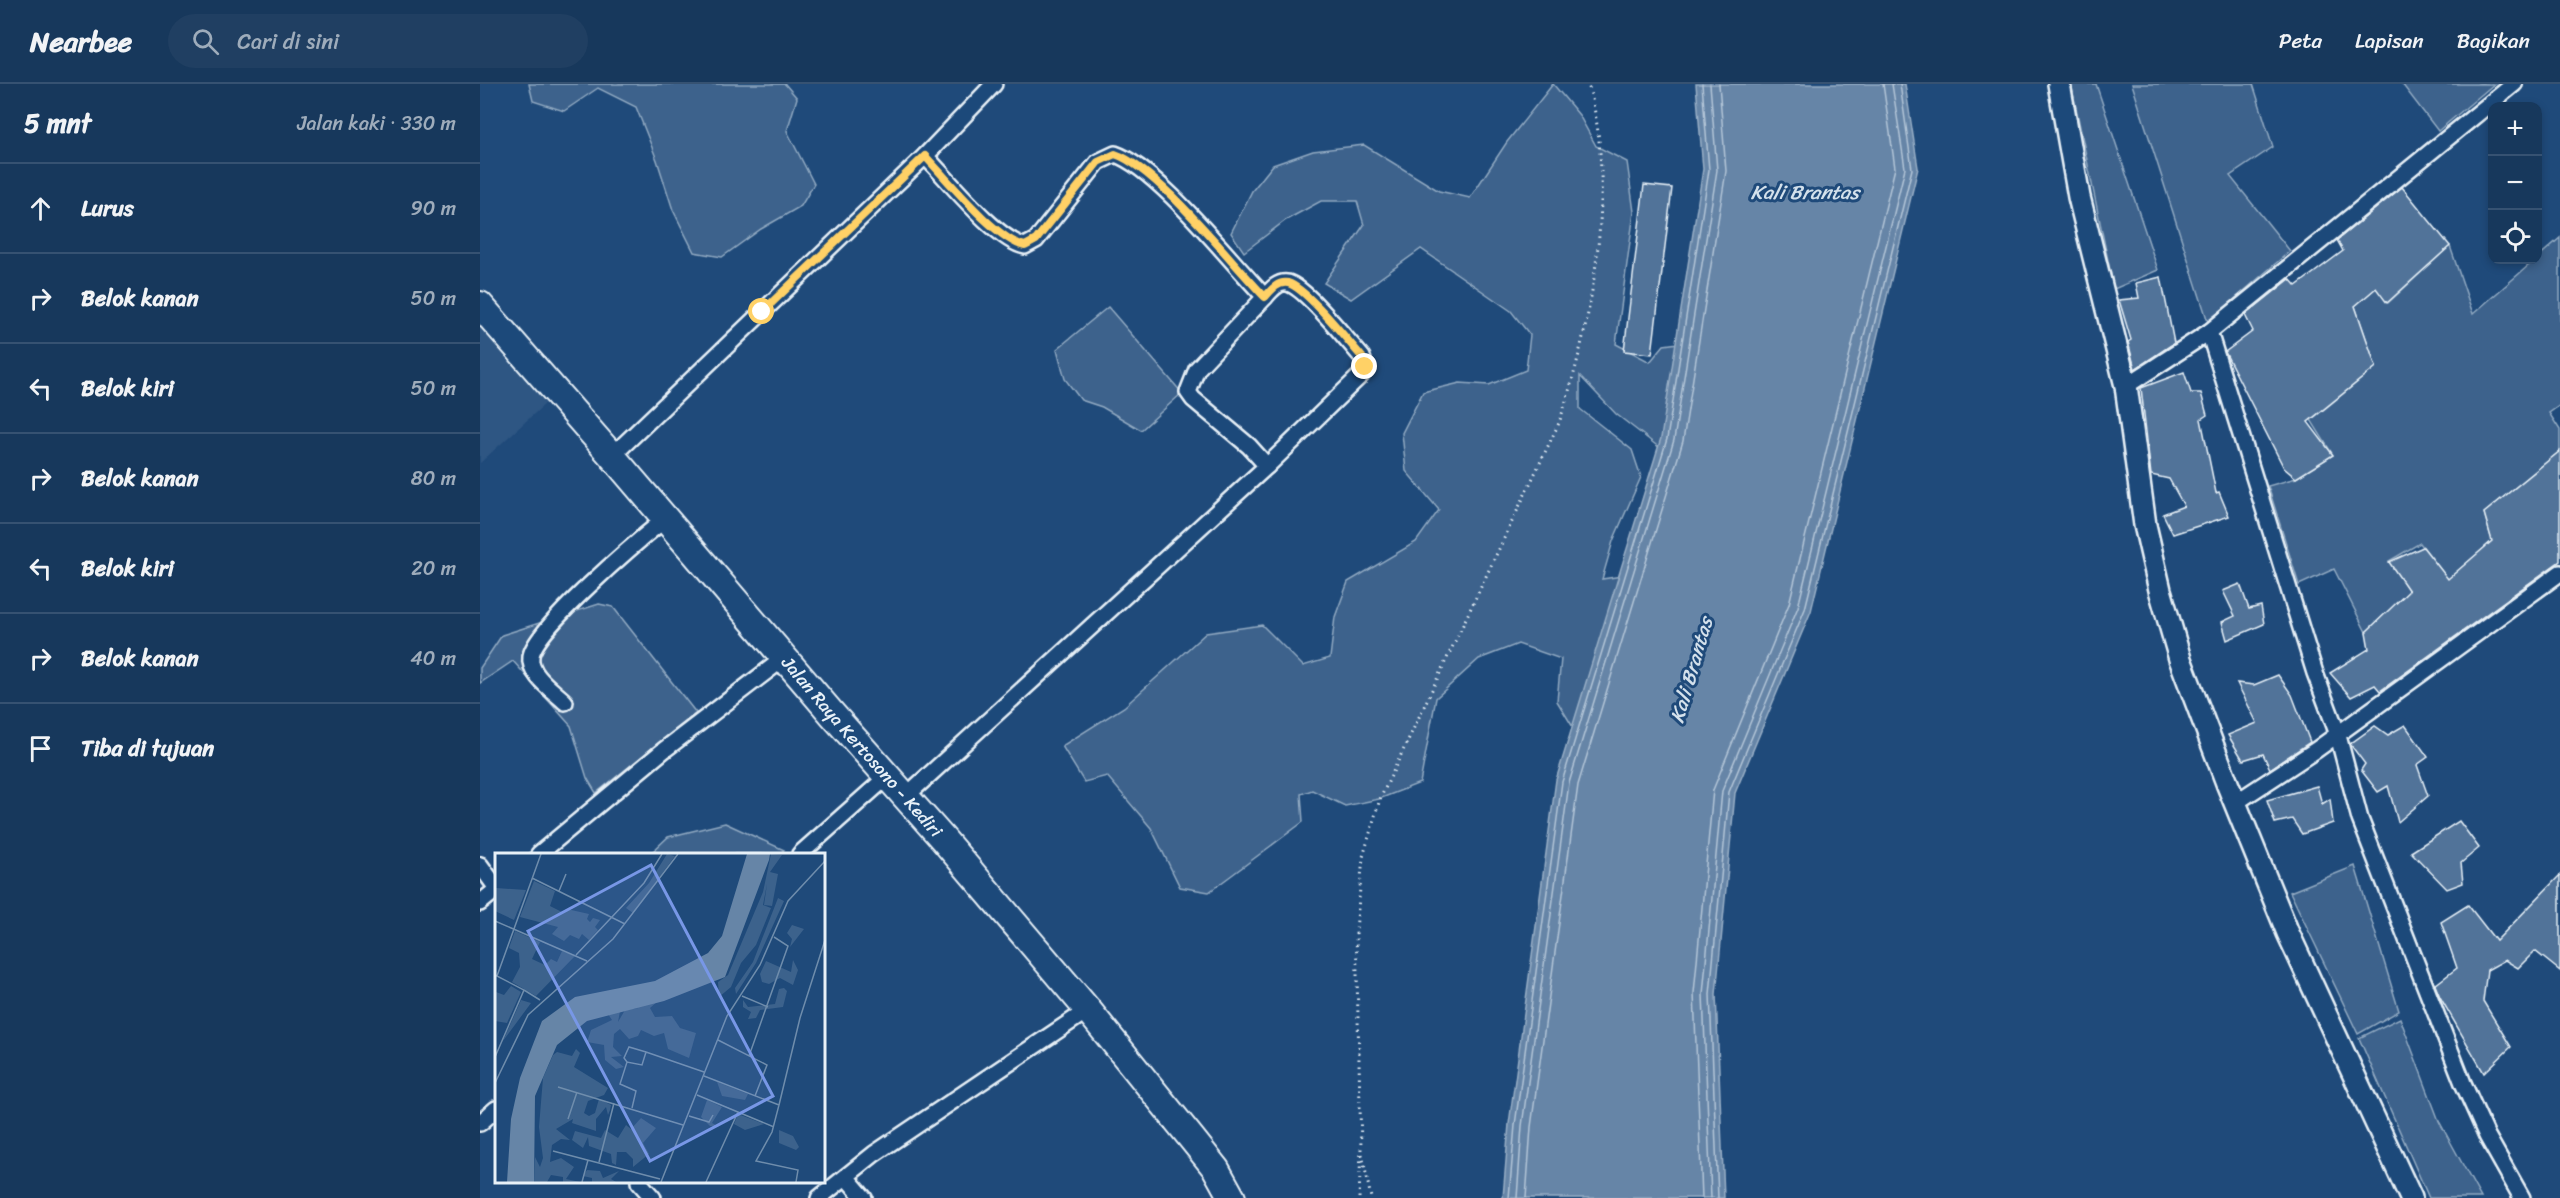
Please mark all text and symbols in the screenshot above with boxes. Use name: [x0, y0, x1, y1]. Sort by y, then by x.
search box: [168, 14, 588, 68]
text: Nearbee: [30, 17, 132, 66]
text: Cari di sini: [237, 22, 339, 61]
text: Peta: [2279, 22, 2322, 60]
text: Lapisan: [2355, 22, 2424, 60]
text: Bagikan: [2457, 22, 2530, 60]
icon: search: [189, 25, 222, 58]
text: 5 mnt: [24, 100, 91, 146]
map controls: [2488, 102, 2542, 264]
button: +: [2488, 102, 2542, 156]
text: Jalan kaki · 330 m: [297, 106, 456, 141]
button: −: [2488, 156, 2542, 210]
water label: Kali Brantas: [1751, 175, 1862, 210]
text: Lurus: [81, 189, 134, 228]
text: 90 m: [411, 191, 456, 226]
icon: ahead: [24, 192, 57, 225]
button: locate: [2488, 210, 2542, 264]
text: Belok kanan: [81, 279, 199, 318]
text: 50 m: [411, 281, 456, 316]
icon: right: [24, 282, 57, 315]
route start: [748, 298, 774, 324]
route end: [1351, 353, 1377, 379]
text: Belok kiri: [81, 369, 174, 408]
text: 50 m: [411, 371, 456, 406]
icon: left: [24, 372, 57, 405]
text: Belok kanan: [81, 459, 199, 498]
text: 80 m: [411, 461, 456, 496]
icon: right: [24, 462, 57, 495]
text: Belok kiri: [81, 549, 174, 588]
text: 20 m: [411, 551, 456, 586]
icon: left: [24, 552, 57, 585]
water label: Kali Brantas: [1660, 610, 1724, 727]
text: Belok kanan: [81, 639, 199, 678]
text: 40 m: [410, 641, 456, 676]
icon: right: [24, 642, 57, 675]
street label: Jalan Raya Kertosono - Kediri: [772, 648, 951, 846]
text: Tiba di tujuan: [81, 729, 214, 768]
icon: arrive: [24, 732, 57, 765]
inset map: [495, 853, 825, 1183]

